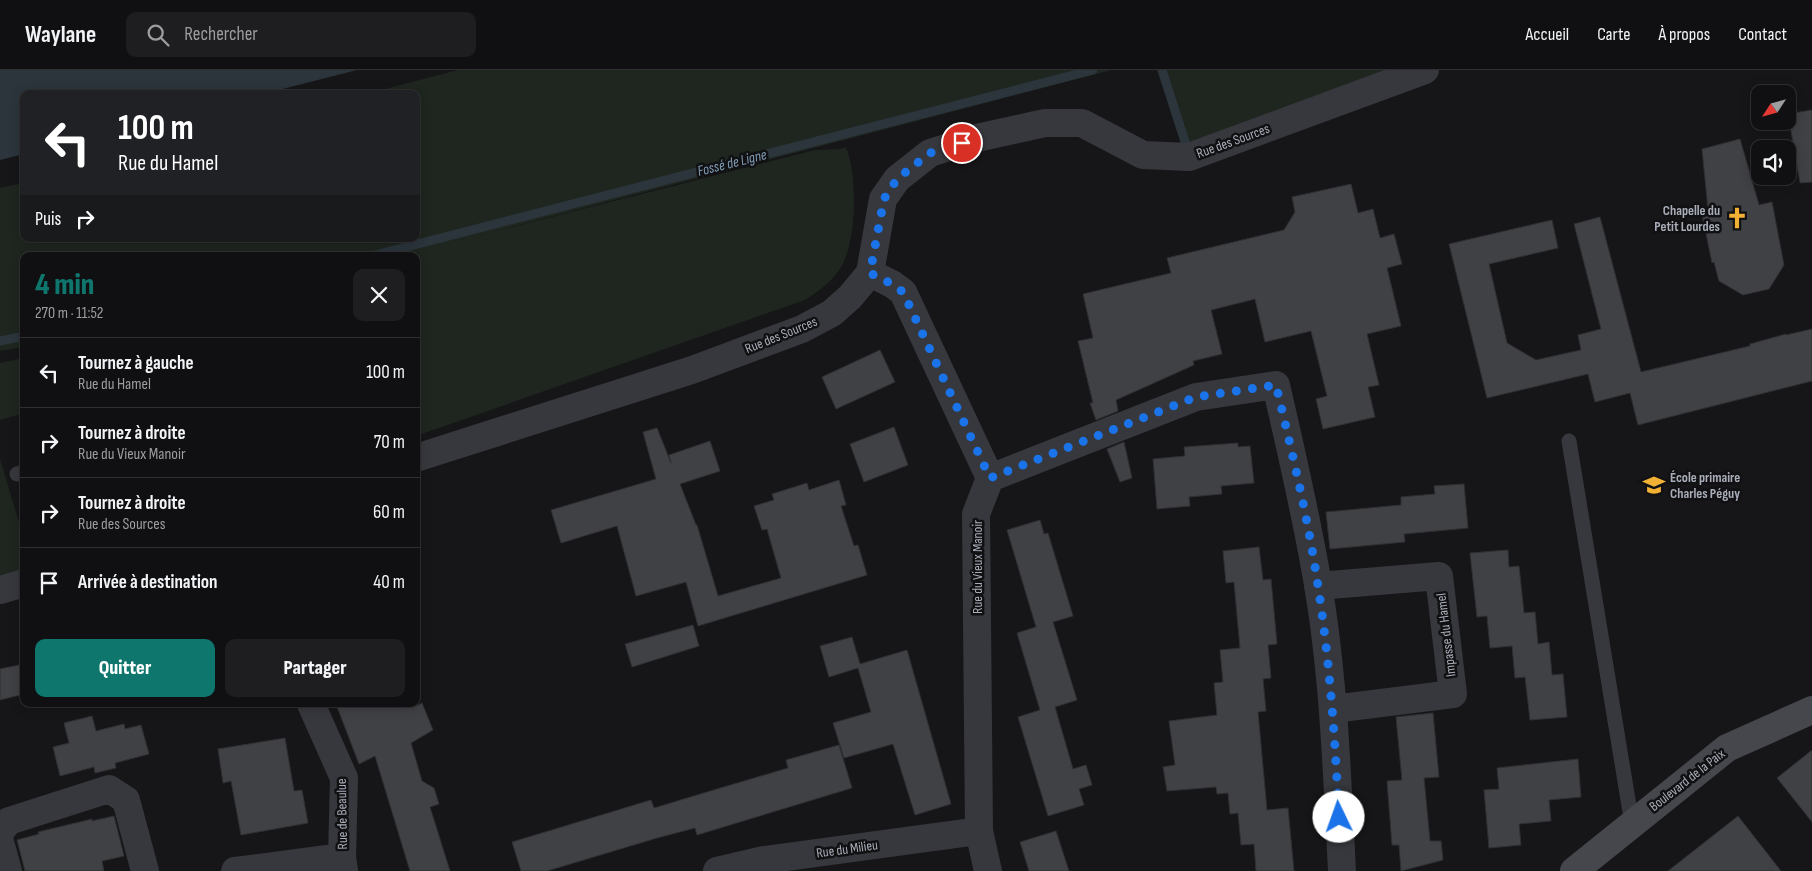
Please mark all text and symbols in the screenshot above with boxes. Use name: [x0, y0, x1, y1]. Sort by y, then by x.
search box: [126, 12, 476, 57]
text: Waylane: [25, 20, 96, 49]
icon: search: [144, 21, 172, 49]
text: Rechercher: [184, 23, 258, 46]
text: Accueil: [1525, 24, 1569, 45]
text: Carte: [1597, 24, 1630, 45]
text: À propos: [1658, 24, 1710, 45]
text: Contact: [1738, 24, 1787, 45]
north arrow: [1751, 85, 1796, 130]
map controls: [1751, 85, 1796, 185]
text: 100 m: [118, 107, 194, 150]
icon: left: [35, 110, 100, 175]
street label: Rue des Sources: [1194, 120, 1272, 162]
pin: [941, 122, 983, 164]
icon: arrive: [948, 129, 976, 157]
button: sound: [1751, 140, 1796, 185]
water label: Fossé de Ligne: [695, 145, 769, 181]
text: Rue du Hamel: [118, 150, 218, 177]
place label: Chapelle du Petit Lourdes: [1654, 202, 1720, 235]
icon: right: [71, 205, 99, 233]
church icon: Chapelle du Petit Lourdes: [1724, 205, 1750, 231]
text: Puis: [35, 208, 61, 231]
text: 4 min: [35, 267, 94, 303]
button: close: [353, 269, 405, 321]
text: 270 m · 11:52: [35, 304, 103, 323]
street label: Rue des Sources: [742, 313, 820, 357]
text: Tournez à gauche: [78, 352, 194, 375]
icon: left: [35, 359, 63, 387]
text: 100 m: [366, 361, 405, 384]
text: Rue du Hamel: [78, 375, 151, 394]
text: Tournez à droite: [78, 422, 186, 445]
icon: right: [35, 429, 63, 457]
text: 70 m: [374, 431, 405, 454]
text: Rue du Vieux Manoir: [78, 445, 186, 464]
place label: École primaire Charles Péguy: [1670, 469, 1740, 502]
school or university icon: École primaire Charles Péguy: [1641, 472, 1667, 498]
text: Tournez à droite: [78, 492, 186, 515]
icon: right: [35, 499, 63, 527]
text: 60 m: [373, 501, 405, 524]
text: Rue des Sources: [78, 515, 165, 534]
street label: Rue du Vieux Manoir: [969, 520, 986, 614]
icon: arrive: [35, 569, 63, 597]
text: Arrivée à destination: [78, 571, 218, 594]
text: 40 m: [373, 571, 405, 594]
street label: Impasse du Hamel: [1432, 592, 1460, 678]
button: Quitter: [35, 639, 215, 697]
button: Partager: [225, 639, 405, 697]
street label: Boulevard de la Paix: [1646, 745, 1729, 815]
street label: Rue de Beaulue: [333, 778, 351, 850]
position arrow: [1312, 790, 1364, 842]
street label: Rue du Milieu: [815, 836, 879, 862]

